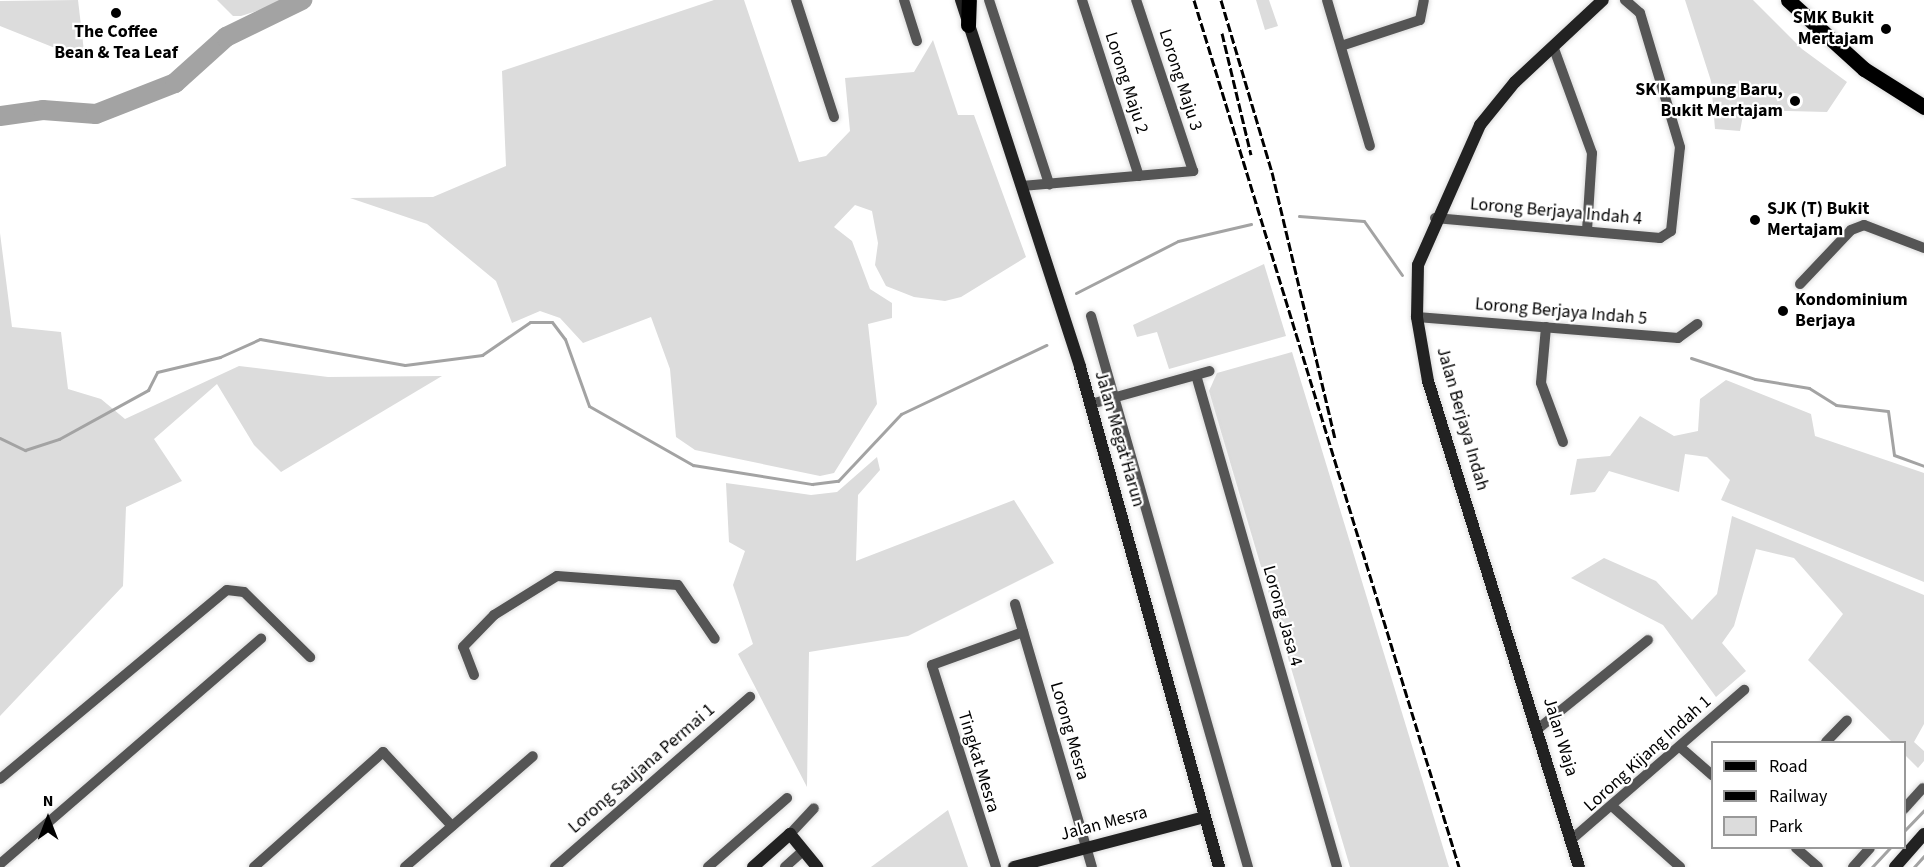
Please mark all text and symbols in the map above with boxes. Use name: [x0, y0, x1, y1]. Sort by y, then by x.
marker: The Coffee Bean & Tea Leaf: [109, 6, 123, 20]
place label: SMK Bukit Mertajam: [1793, 8, 1874, 50]
place label: The Coffee Bean & Tea Leaf: [54, 22, 178, 64]
marker: SMK Bukit Mertajam: [1879, 22, 1893, 36]
street label: Lorong Maju 3: [1153, 26, 1207, 134]
street label: Lorong Maju 2: [1099, 29, 1153, 137]
place label: SK Kampung Baru, Bukit Mertajam: [1635, 80, 1783, 122]
marker: SK Kampung Baru, Bukit Mertajam: [1788, 94, 1802, 108]
street label: Lorong Berjaya Indah 4: [1469, 194, 1643, 230]
place label: SJK (T) Bukit Mertajam: [1767, 199, 1869, 242]
marker: SJK (T) Bukit Mertajam: [1748, 213, 1762, 227]
place label: Kondominium Berjaya: [1795, 290, 1908, 332]
street label: Lorong Berjaya Indah 5: [1474, 294, 1648, 330]
marker: Kondominium Berjaya: [1776, 304, 1790, 318]
street label: Jalan Berjaya Indah: [1431, 345, 1493, 493]
street label: Jalan Megat Harun: [1089, 368, 1149, 510]
street label: Lorong Jasa 4: [1257, 563, 1307, 669]
street label: Lorong Mesra: [1045, 679, 1093, 783]
street label: Lorong Kijang Indah 1: [1580, 691, 1716, 817]
street label: Jalan Waja: [1538, 695, 1582, 779]
street label: Lorong Saujana Permai 1: [564, 699, 720, 839]
street label: Tingkat Mesra: [952, 709, 1004, 815]
legend: [1711, 741, 1906, 849]
text: Road: [1769, 754, 1808, 779]
text: Railway: [1769, 784, 1828, 809]
north arrow: [18, 789, 78, 849]
text: N: [43, 790, 53, 812]
street label: Jalan Mesra: [1058, 802, 1150, 846]
text: Park: [1769, 814, 1803, 839]

